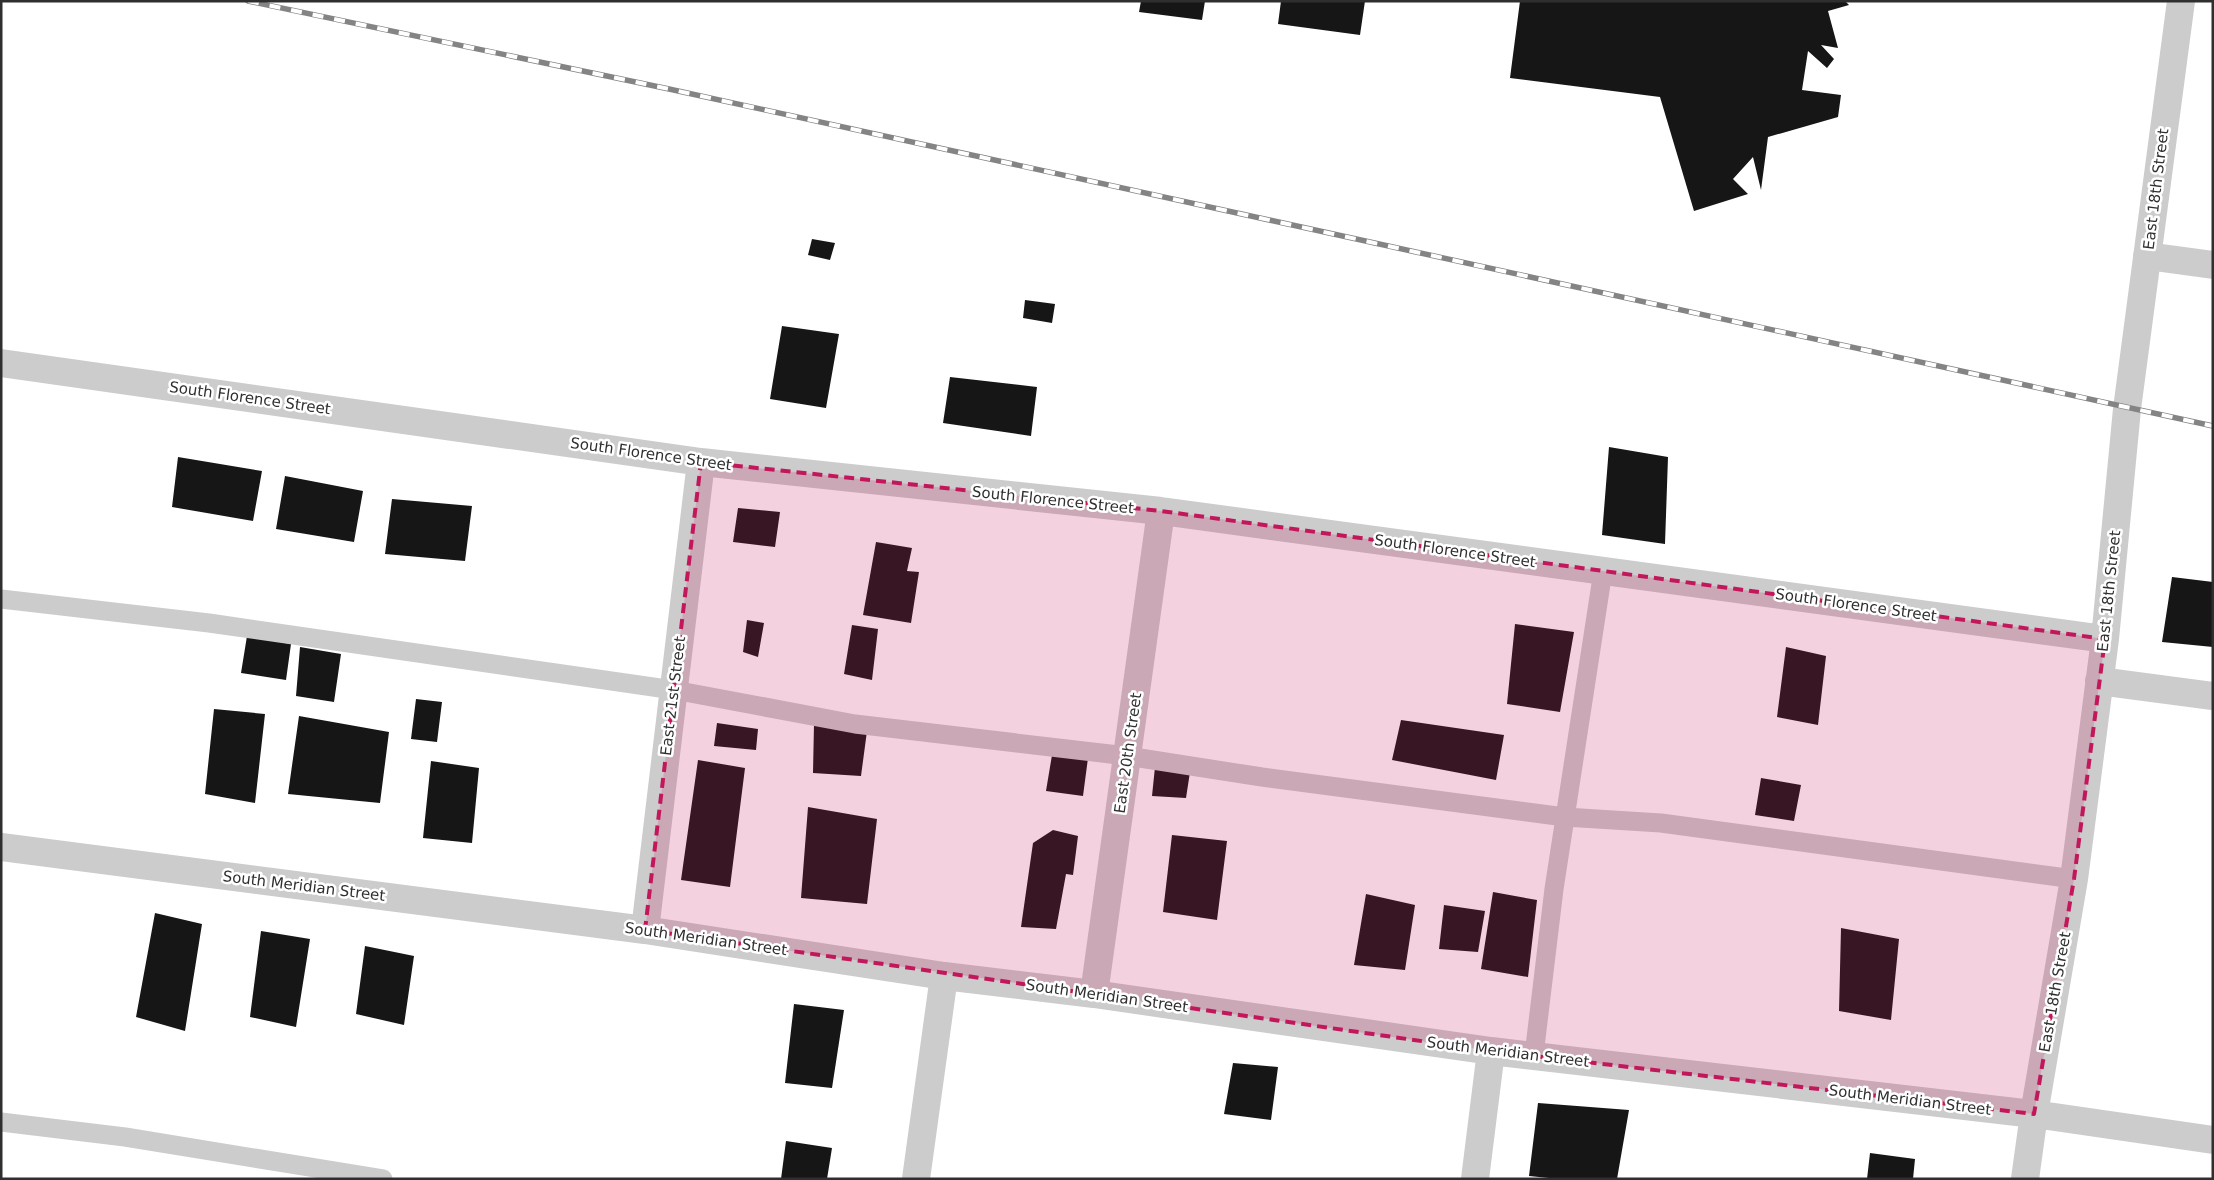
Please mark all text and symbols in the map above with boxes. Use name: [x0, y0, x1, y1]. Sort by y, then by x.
street label: East 18th Street: [2140, 127, 2172, 251]
street label: South Florence Street: [168, 378, 332, 418]
street label: South Florence Street: [569, 434, 733, 474]
street label: South Florence Street: [971, 483, 1135, 517]
street label: East 18th Street: [2094, 529, 2124, 653]
street label: South Florence Street: [1373, 531, 1537, 571]
street label: South Florence Street: [1774, 585, 1938, 625]
street label: East 21st Street: [657, 635, 689, 757]
street label: East 20th Street: [1111, 691, 1145, 815]
street label: South Meridian Street: [222, 867, 386, 905]
street label: South Meridian Street: [624, 919, 788, 959]
street label: East 18th Street: [2036, 930, 2074, 1054]
street label: South Meridian Street: [1025, 976, 1189, 1016]
street label: South Meridian Street: [1426, 1033, 1590, 1071]
street label: South Meridian Street: [1828, 1081, 1992, 1119]

